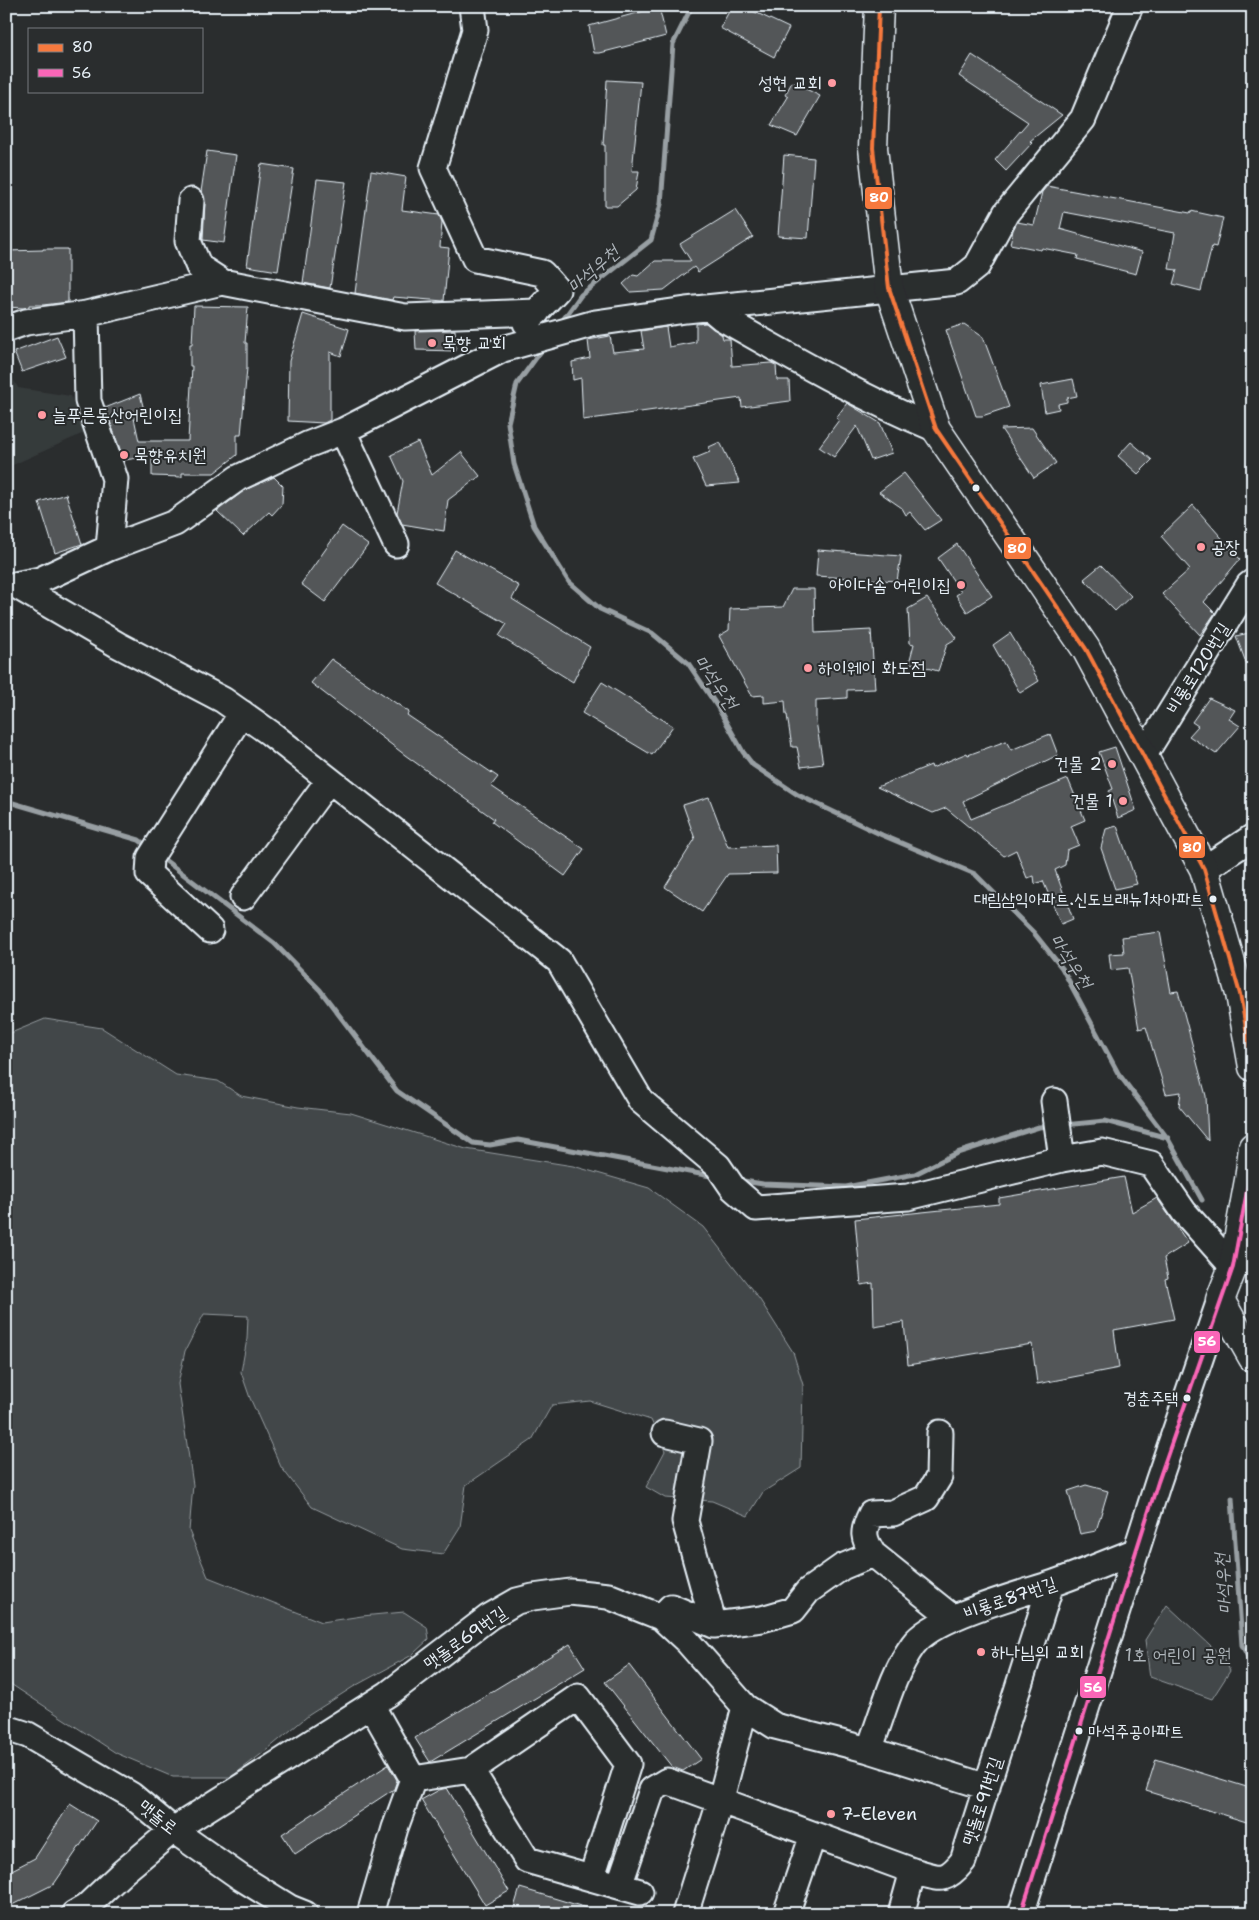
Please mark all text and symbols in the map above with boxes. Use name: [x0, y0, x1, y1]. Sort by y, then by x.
legend: [28, 28, 202, 92]
text: 80: [72, 37, 93, 57]
text: 56: [72, 63, 91, 83]
place label: 성현 교회: [758, 71, 822, 95]
marker: 성현 교회: [826, 77, 838, 89]
line badge: 80: [864, 186, 893, 210]
text: 80: [869, 188, 889, 206]
water label: 마석우천: [562, 238, 626, 298]
place label: 묵향 교회: [442, 331, 506, 355]
marker: 묵향 교회: [426, 337, 438, 349]
place label: 늘푸른동산어린이집: [52, 403, 182, 427]
marker: 늘푸른동산어린이집: [36, 409, 48, 421]
place label: 묵향유치원: [134, 443, 206, 467]
marker: 묵향유치원: [118, 449, 130, 461]
unlabelled marker: [971, 483, 981, 493]
place label: 공장: [1211, 535, 1240, 559]
line badge: 80: [1003, 536, 1032, 560]
text: 80: [1007, 539, 1027, 557]
marker: 공장: [1195, 541, 1207, 553]
place label: 아이다솜 어린이집: [829, 573, 951, 597]
marker: 아이다솜 어린이집: [955, 579, 967, 591]
street label: 비룡로120번길: [1160, 617, 1236, 718]
water label: 마석우천: [688, 650, 745, 716]
place label: 하이웨이 화도점: [818, 656, 926, 680]
marker: 하이웨이 화도점: [802, 662, 814, 674]
place label: 건물 2: [1054, 752, 1102, 776]
marker: 건물 2: [1106, 758, 1118, 770]
place label: 건물 1: [1070, 789, 1113, 813]
marker: 건물 1: [1117, 795, 1129, 807]
line badge: 80: [1178, 835, 1206, 859]
text: 80: [1182, 838, 1202, 856]
place label: 대림삼익아파트.신도브래뉴1차아파트: [974, 888, 1204, 910]
marker: 대림삼익아파트.신도브래뉴1차아파트: [1208, 894, 1218, 904]
water label: 마석우천: [1044, 929, 1099, 995]
line badge: 56: [1193, 1330, 1221, 1354]
text: 56: [1198, 1332, 1216, 1350]
place label: 경춘주택: [1123, 1387, 1178, 1409]
marker: 경춘주택: [1182, 1393, 1192, 1403]
water label: 마석우천: [1208, 1551, 1238, 1615]
street label: 비룡로87번길: [960, 1571, 1060, 1625]
street label: 맷돌로69번길: [419, 1600, 512, 1675]
place label: 하나님의 교회: [991, 1640, 1084, 1664]
park label: 1호 어린이 공원: [1125, 1643, 1231, 1667]
marker: 하나님의 교회: [975, 1646, 987, 1658]
line badge: 56: [1079, 1675, 1107, 1699]
text: 56: [1084, 1678, 1102, 1696]
place label: 마석주공아파트: [1088, 1720, 1184, 1742]
marker: 마석주공아파트: [1074, 1726, 1084, 1736]
street label: 맷돌로91번길: [956, 1753, 1008, 1848]
street label: 맷돌로: [133, 1794, 183, 1840]
place label: 7-Eleven: [841, 1802, 917, 1826]
marker: 7-Eleven: [825, 1808, 837, 1820]

